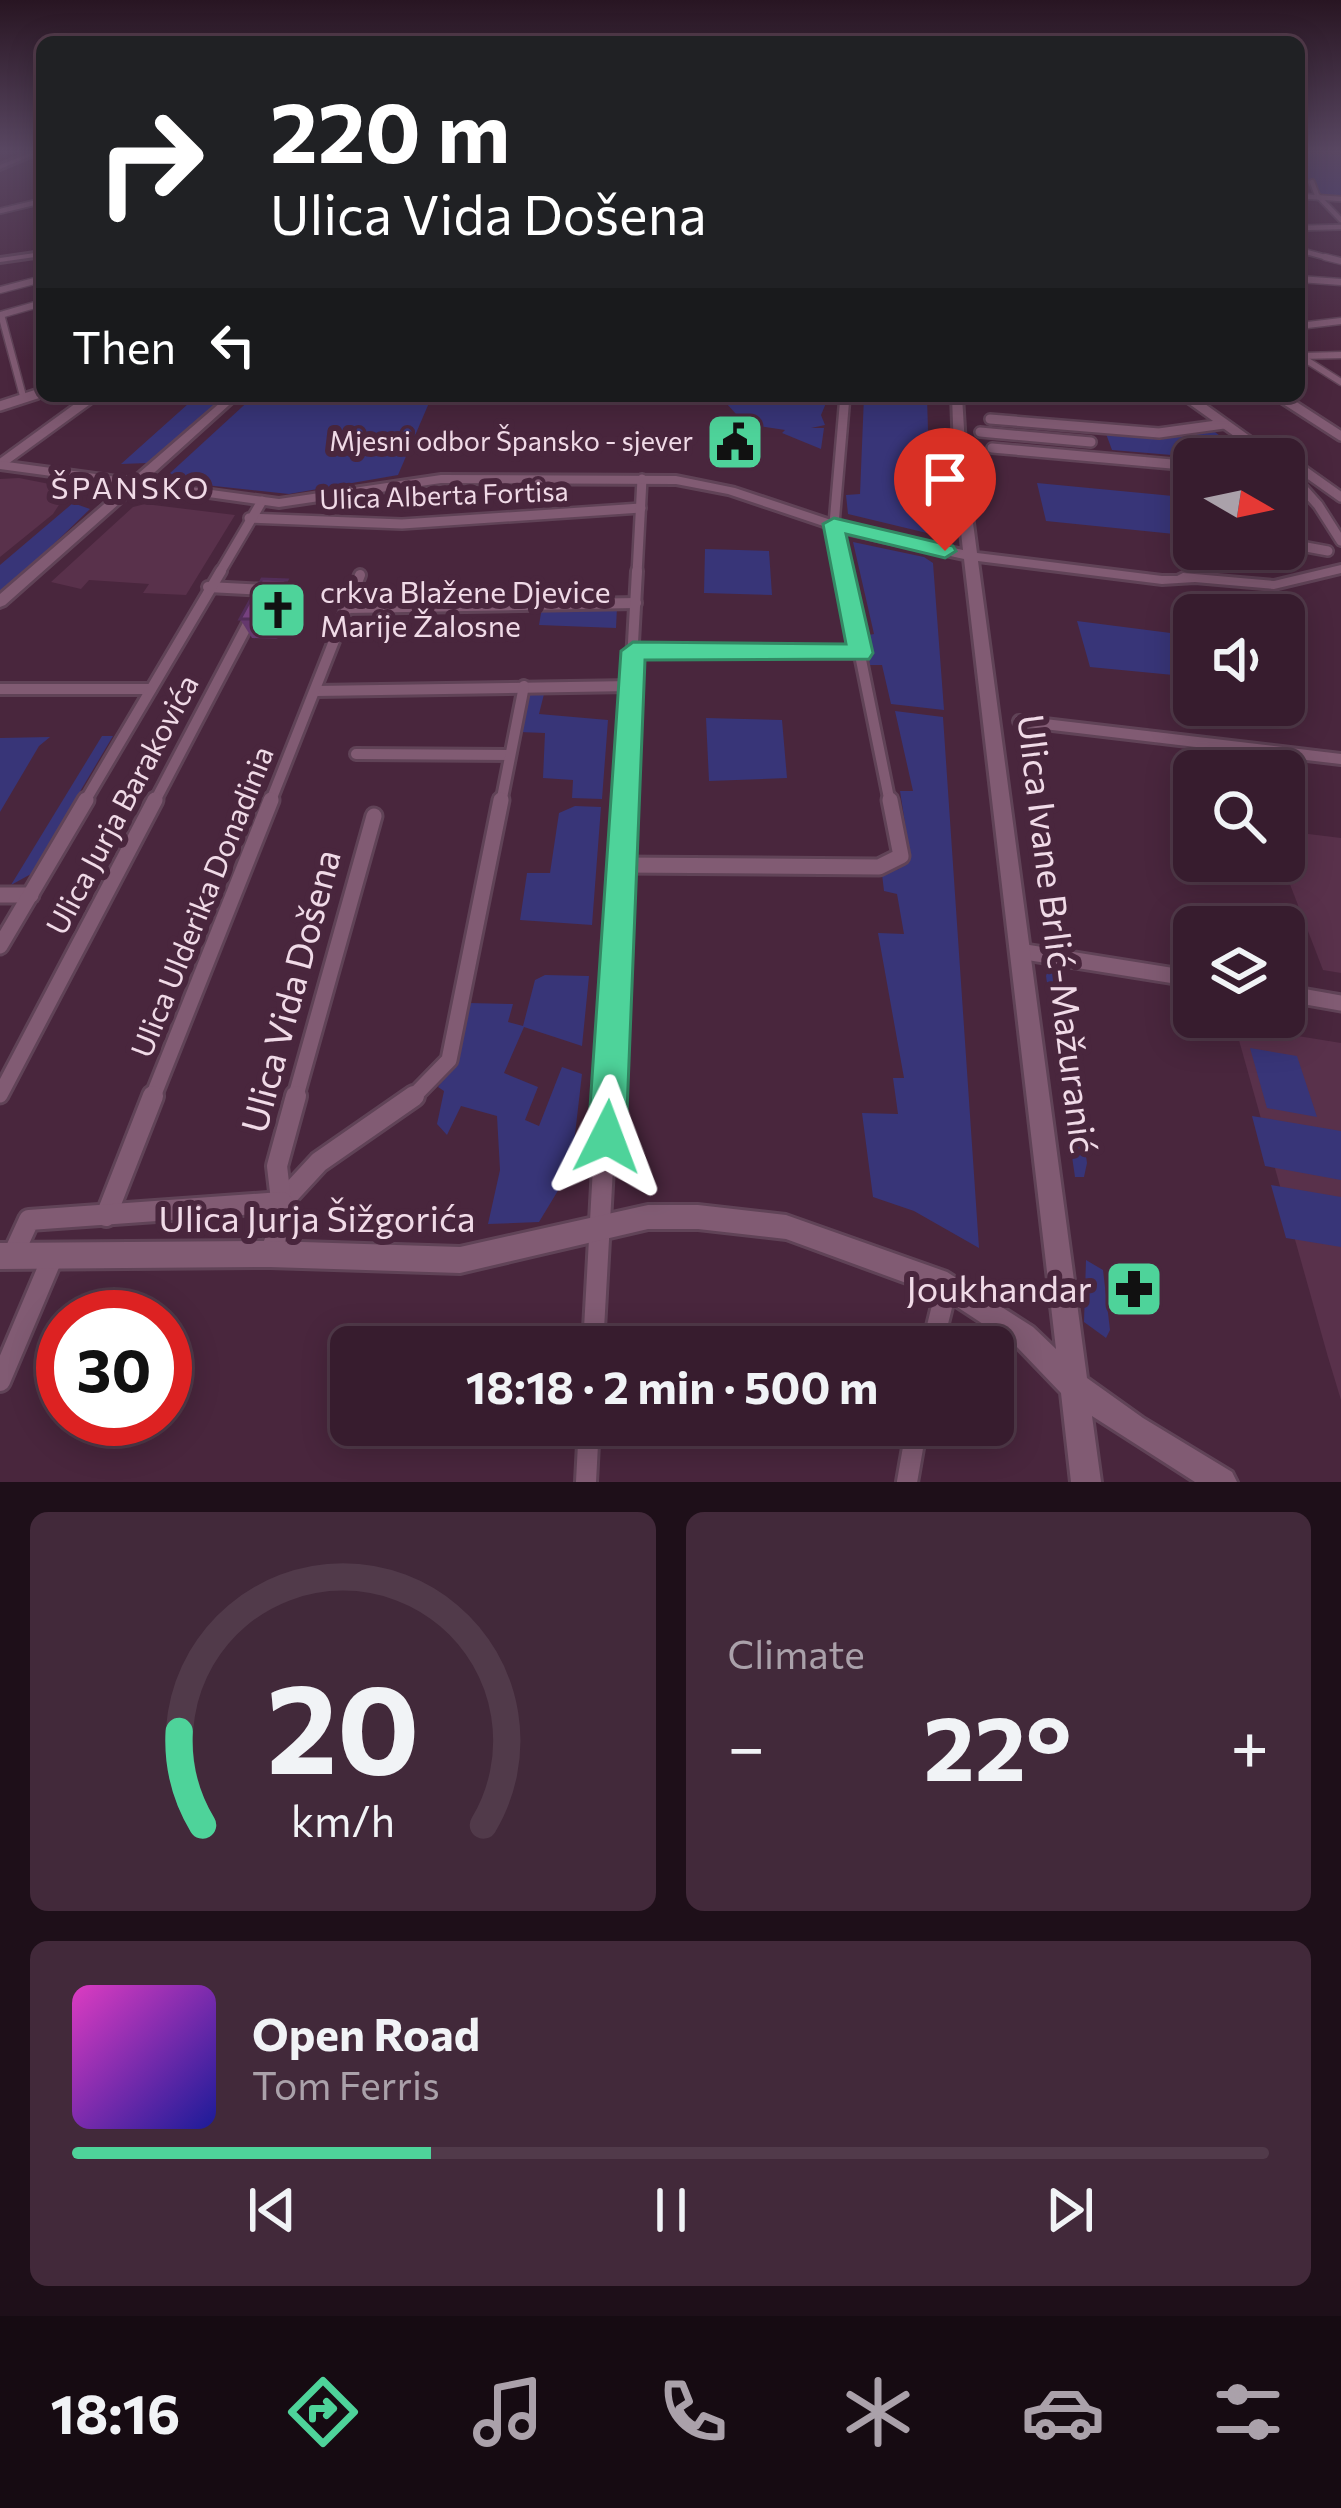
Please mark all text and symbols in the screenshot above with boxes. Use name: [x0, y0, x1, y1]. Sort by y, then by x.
text: 220 m: [270, 78, 510, 180]
icon: right: [72, 84, 228, 240]
text: Ulica Vida Došena: [270, 180, 707, 246]
icon: left: [200, 312, 266, 378]
text: Then: [72, 318, 176, 373]
public building icon: Mjesni odbor Špansko - sjever: [704, 411, 766, 473]
place label: Mjesni odbor Špansko - sjever: [329, 424, 693, 457]
pin: [894, 428, 996, 551]
north arrow: [1173, 438, 1305, 570]
map controls: [1173, 438, 1305, 1038]
icon: arrive: [912, 446, 978, 512]
district label: ŠPANSKO: [51, 468, 211, 505]
street label: Ulica Alberta Fortisa: [319, 474, 569, 515]
place label: crkva Blažene Djevice Marije Žalosne: [320, 572, 611, 643]
church icon: crkva Blažene Djevice Marije Žalosne: [247, 579, 309, 641]
button: sound: [1173, 594, 1305, 726]
street label: Ulica Jurja Barakovića: [37, 668, 205, 940]
street label: Ulica Ivane Brlić-Mažuranić: [1010, 712, 1108, 1156]
street label: Ulica Ulderika Donadinia: [121, 740, 280, 1062]
button: search: [1173, 750, 1305, 882]
street label: Ulica Vida Došena: [230, 844, 348, 1137]
button: layers: [1173, 906, 1305, 1038]
position arrow: [544, 1074, 670, 1200]
street label: Ulica Jurja Šižgorića: [158, 1195, 476, 1239]
pharmacy icon: Joukhandar: [1103, 1258, 1165, 1320]
place label: Joukhandar: [906, 1265, 1092, 1309]
speed limit sign: 30: [36, 1290, 192, 1446]
text: 18:18 · 2 min · 500 m: [466, 1358, 878, 1413]
text: Climate: [728, 1629, 865, 1677]
text: 20: [266, 1647, 419, 1800]
text: 22°: [923, 1689, 1072, 1800]
text: −: [728, 1704, 765, 1785]
text: +: [1230, 1704, 1269, 1785]
text: km/h: [291, 1792, 395, 1845]
text: Open Road: [252, 2005, 480, 2060]
text: Tom Ferris: [252, 2060, 440, 2108]
icon: previous: [239, 2177, 305, 2243]
icon: pause: [638, 2177, 704, 2243]
icon: next: [1037, 2177, 1103, 2243]
icon: directions: [281, 2370, 365, 2454]
icon: music: [466, 2370, 550, 2454]
icon: phone: [651, 2370, 735, 2454]
icon: climate: [836, 2370, 920, 2454]
icon: car: [1021, 2370, 1105, 2454]
icon: filters: [1206, 2370, 1290, 2454]
text: 18:16: [51, 2379, 180, 2445]

